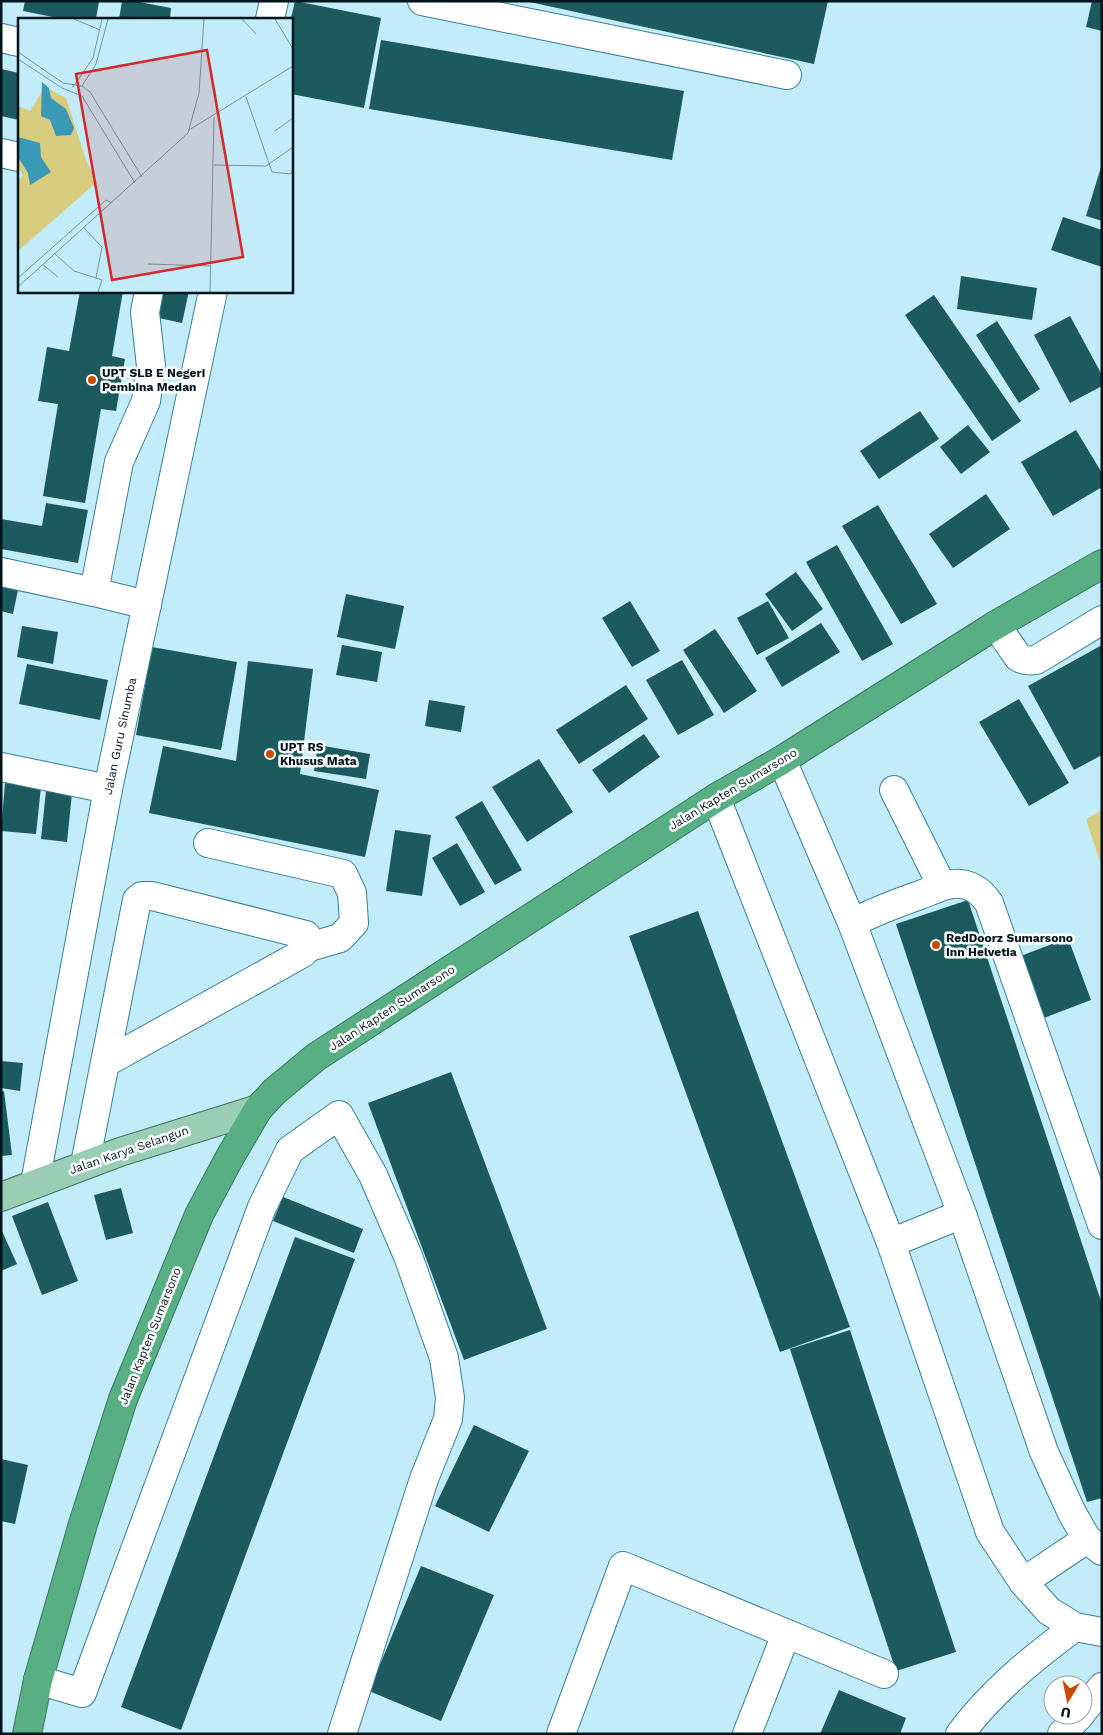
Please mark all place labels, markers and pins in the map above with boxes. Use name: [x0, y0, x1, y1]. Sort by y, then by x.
place label: UPT SLB E Negeri Pembina Medan: [102, 366, 205, 394]
marker: UPT SLB E Negeri Pembina Medan: [86, 374, 98, 386]
place label: UPT RS Khusus Mata: [280, 740, 357, 768]
marker: UPT RS Khusus Mata: [264, 748, 276, 760]
place label: RedDoorz Sumarsono Inn Helvetia: [946, 931, 1073, 959]
marker: RedDoorz Sumarsono Inn Helvetia: [930, 939, 942, 951]

